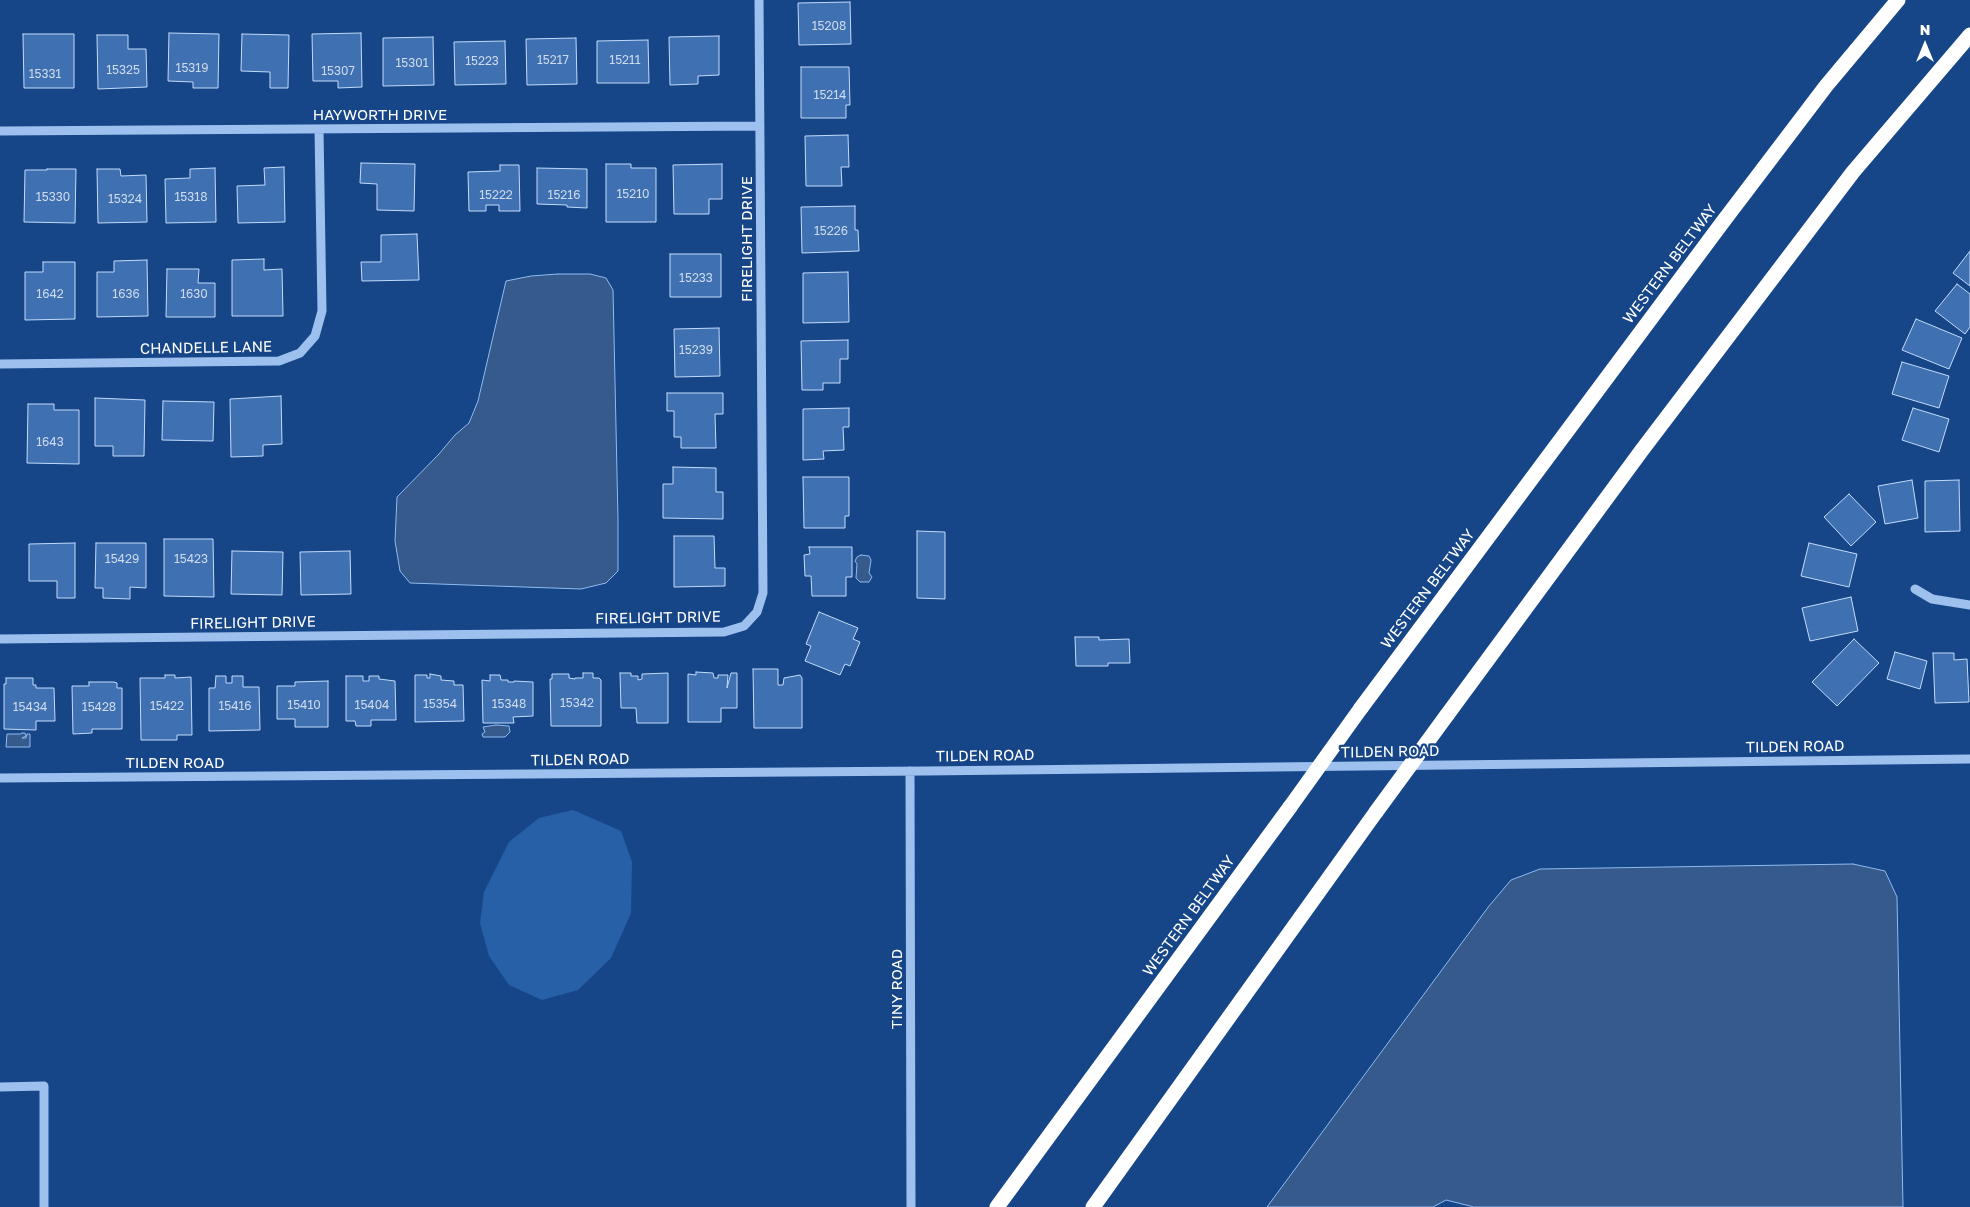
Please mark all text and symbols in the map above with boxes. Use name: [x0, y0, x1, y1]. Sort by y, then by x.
house number: 15208: [812, 19, 846, 33]
north arrow: [1900, 20, 1950, 70]
text: N: [1920, 21, 1930, 38]
house number: 15217: [537, 53, 569, 67]
house number: 15211: [609, 53, 641, 67]
house number: 15223: [465, 54, 499, 68]
house number: 15301: [395, 56, 429, 70]
house number: 15319: [176, 61, 208, 75]
house number: 15325: [106, 63, 140, 77]
house number: 15307: [321, 64, 355, 78]
house number: 15331: [29, 67, 61, 81]
house number: 15214: [814, 88, 846, 102]
street label: HAYWORTH DRIVE: [313, 106, 447, 124]
street label: FIRELIGHT DRIVE: [738, 176, 756, 302]
house number: 15210: [617, 187, 649, 201]
house number: 15222: [479, 188, 513, 202]
house number: 15216: [548, 188, 580, 202]
house number: 15330: [36, 190, 70, 204]
house number: 15318: [175, 190, 207, 204]
house number: 15324: [108, 192, 142, 206]
street label: WESTERN BELTWAY: [1619, 201, 1721, 327]
house number: 15226: [814, 224, 848, 238]
house number: 15233: [679, 271, 713, 285]
house number: 1642: [36, 287, 64, 301]
house number: 1636: [112, 287, 140, 301]
house number: 1630: [180, 287, 208, 301]
street label: CHANDELLE LANE: [140, 338, 272, 358]
house number: 15239: [679, 343, 713, 357]
house number: 1643: [36, 435, 64, 449]
street label: WESTERN BELTWAY: [1377, 526, 1479, 652]
house number: 15429: [105, 552, 139, 566]
house number: 15423: [174, 552, 208, 566]
street label: FIRELIGHT DRIVE: [595, 608, 721, 628]
street label: FIRELIGHT DRIVE: [190, 613, 316, 633]
house number: 15342: [560, 696, 594, 710]
house number: 15354: [423, 697, 457, 711]
house number: 15348: [492, 697, 526, 711]
house number: 15410: [287, 698, 321, 712]
house number: 15404: [355, 698, 389, 712]
house number: 15422: [150, 699, 184, 713]
house number: 15416: [218, 699, 252, 713]
house number: 15434: [13, 700, 47, 714]
house number: 15428: [82, 700, 116, 714]
street label: TILDEN ROAD: [1745, 737, 1845, 757]
street label: TILDEN ROAD: [1340, 742, 1440, 762]
street label: TILDEN ROAD: [935, 746, 1035, 766]
street label: TILDEN ROAD: [530, 750, 630, 770]
street label: TILDEN ROAD: [126, 754, 224, 772]
street label: WESTERN BELTWAY: [1139, 852, 1239, 980]
street label: TINY ROAD: [888, 949, 906, 1029]

